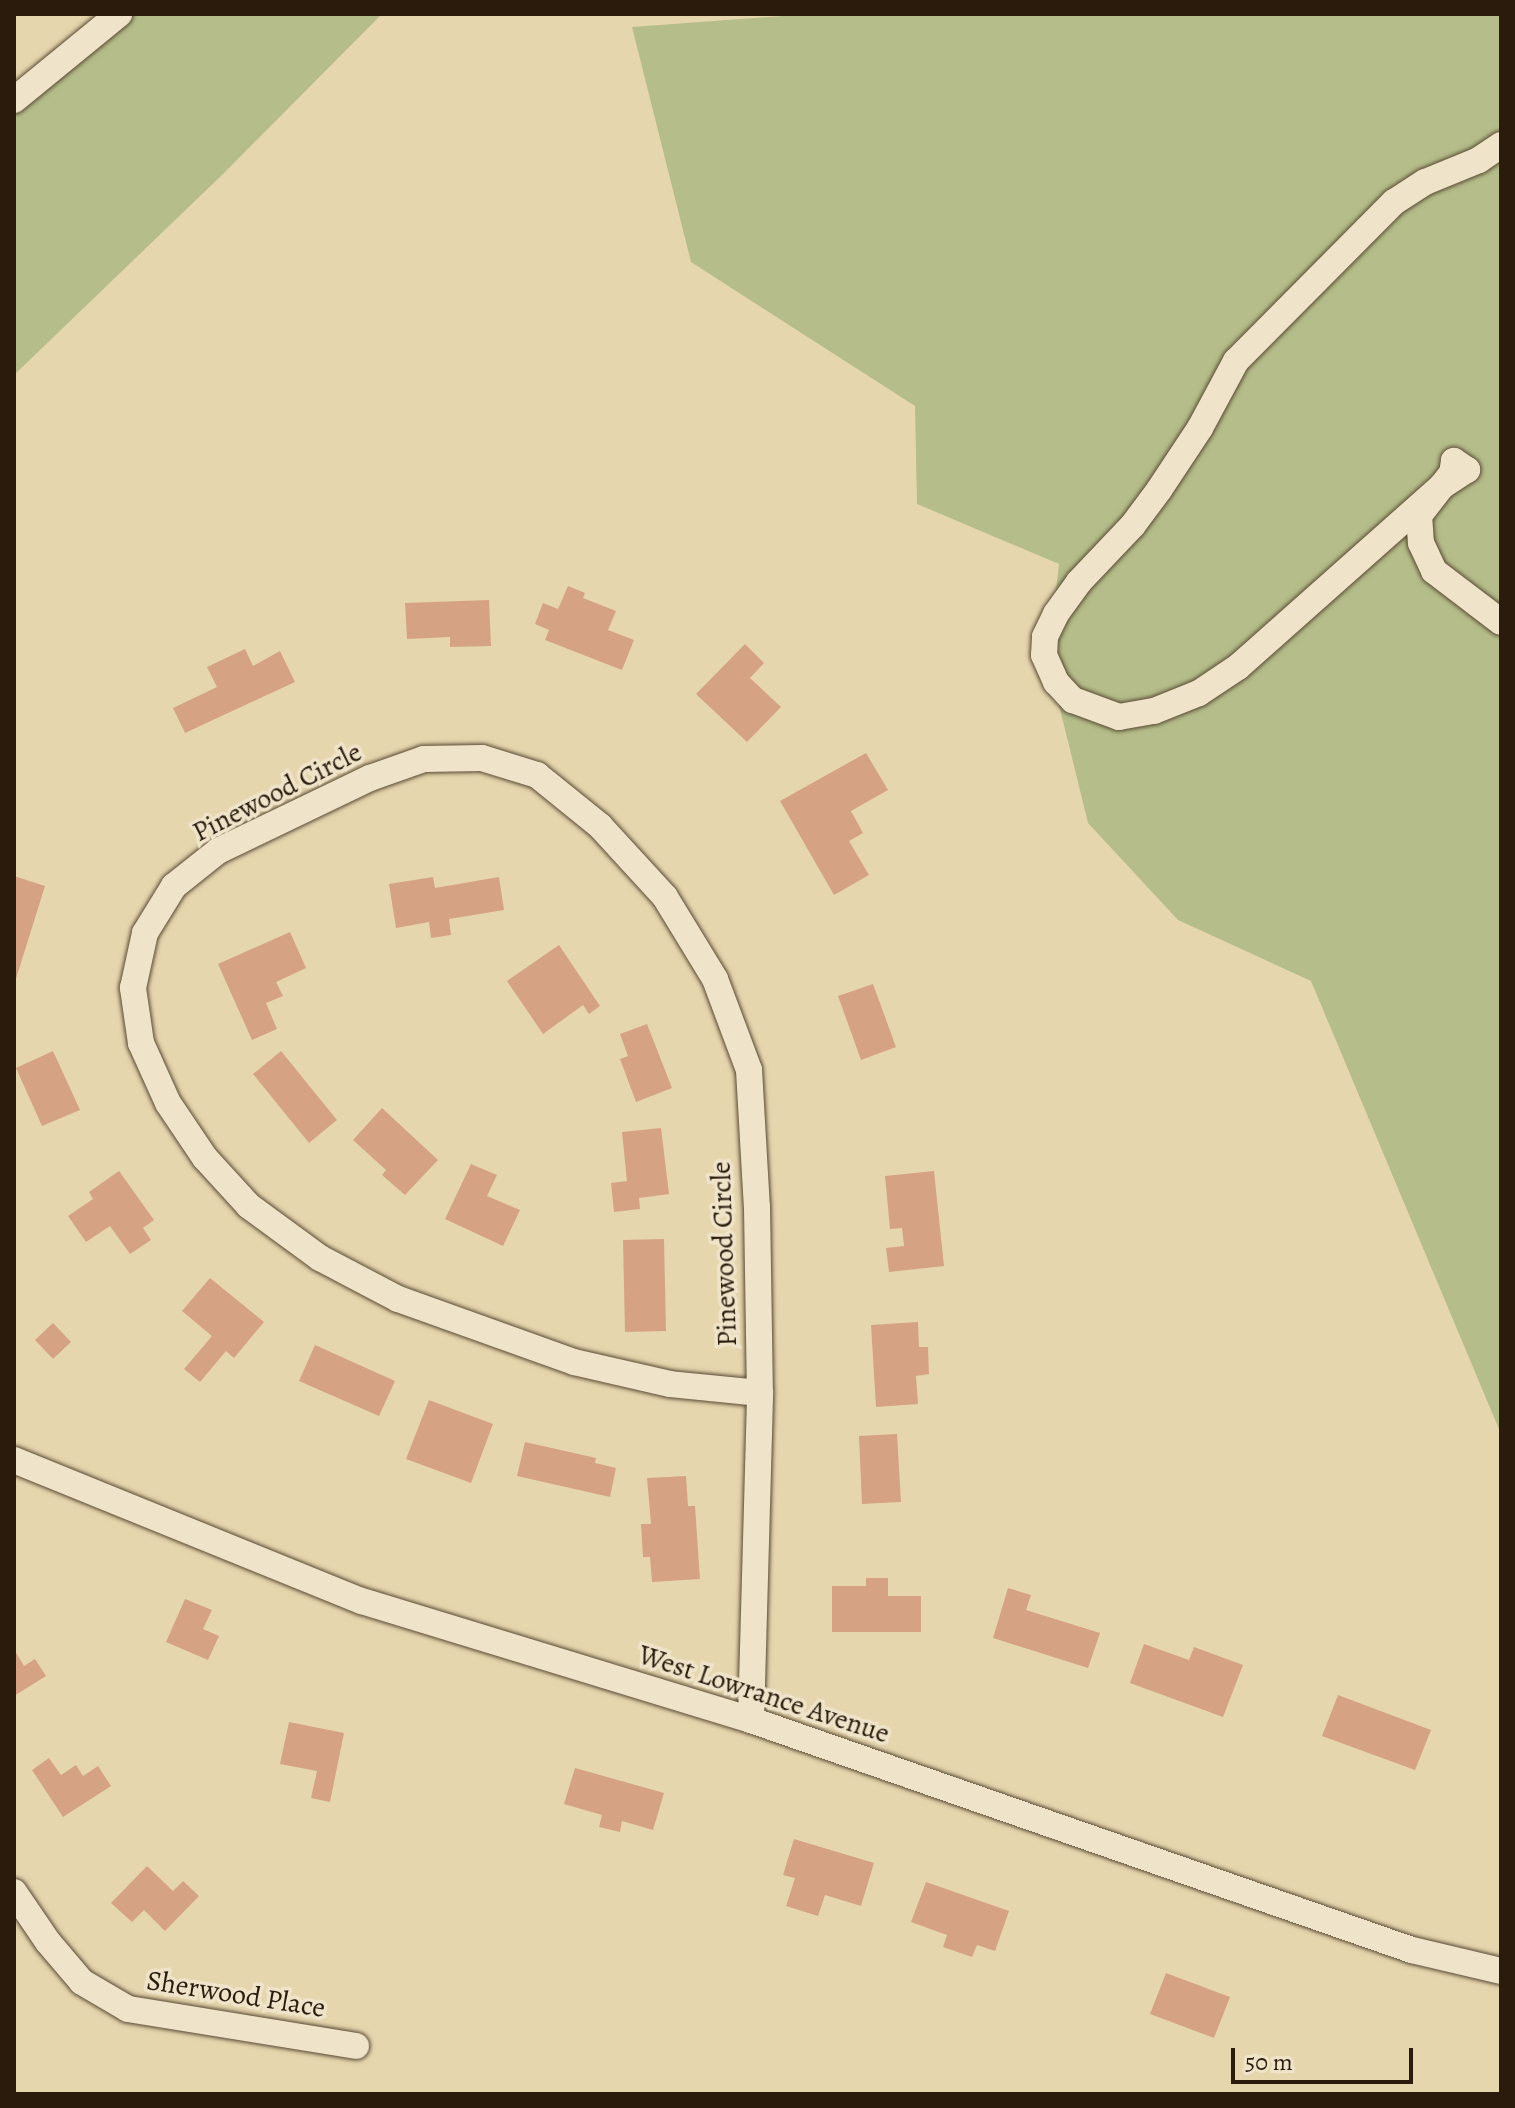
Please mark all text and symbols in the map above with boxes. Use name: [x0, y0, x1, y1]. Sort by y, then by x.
street label: Pinewood Circle: [187, 735, 367, 849]
street label: Pinewood Circle: [704, 1161, 744, 1347]
street label: West Lowrance Avenue: [634, 1638, 894, 1750]
street label: Sherwood Place: [144, 1963, 328, 2025]
scale bar: [1235, 2032, 1417, 2082]
text: 50 m: [1245, 2046, 1293, 2078]

